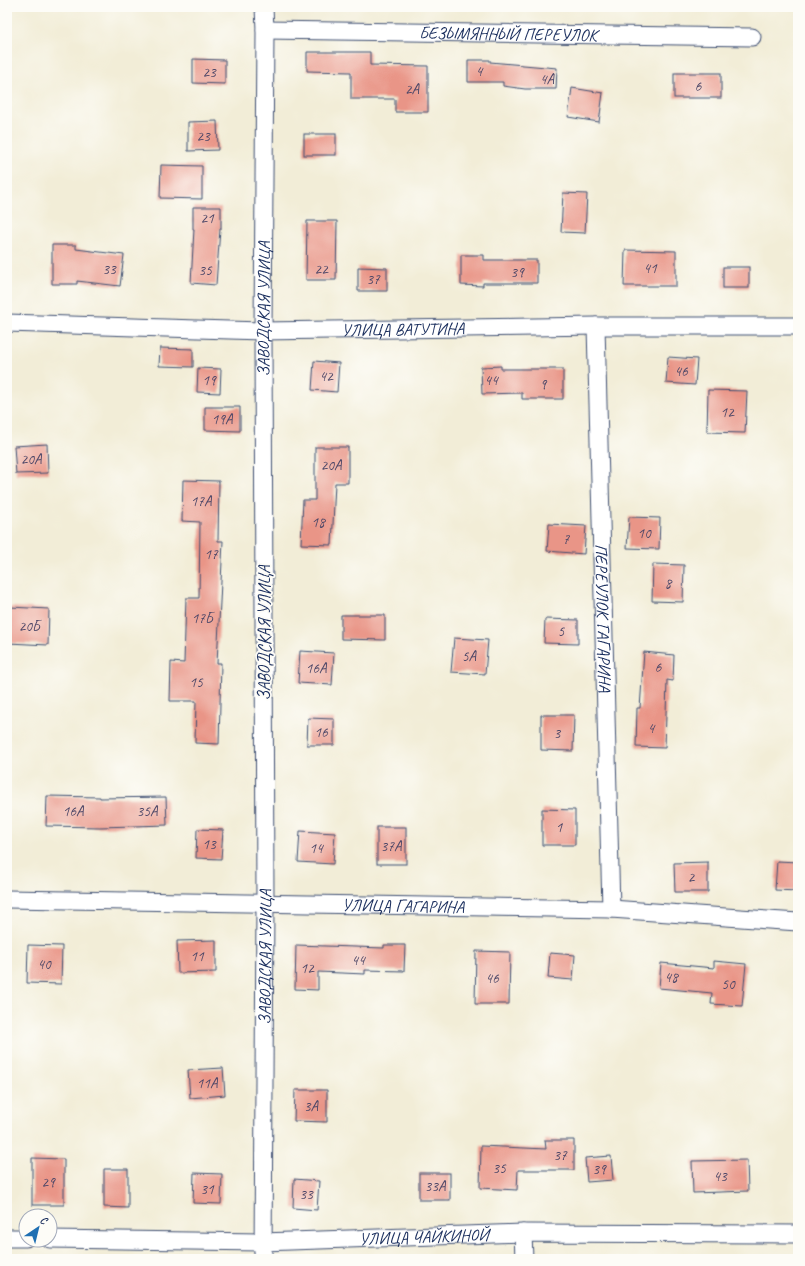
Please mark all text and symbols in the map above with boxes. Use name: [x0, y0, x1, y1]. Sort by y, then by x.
street label: БЕЗЫМЯННЫЙ ПЕРЕУЛОК: [419, 22, 600, 46]
house number: 4: [476, 62, 484, 81]
house number: 23: [202, 63, 217, 82]
house number: 4А: [540, 70, 556, 89]
house number: 6: [695, 77, 703, 96]
house number: 2А: [405, 80, 421, 99]
house number: 23: [196, 127, 211, 146]
house number: 21: [200, 209, 215, 228]
street label: ЗАВОДСКАЯ УЛИЦА: [253, 240, 275, 377]
house number: 41: [643, 259, 658, 278]
house number: 33: [102, 260, 117, 279]
house number: 22: [314, 260, 329, 279]
house number: 35: [198, 261, 213, 280]
house number: 39: [510, 263, 525, 282]
house number: 37: [366, 270, 381, 289]
street label: УЛИЦА ВАТУТИНА: [341, 318, 466, 341]
house number: 46: [674, 362, 689, 381]
house number: 42: [319, 367, 334, 386]
house number: 19: [202, 371, 217, 390]
house number: 44: [484, 371, 499, 390]
house number: 9: [540, 375, 548, 394]
house number: 12: [720, 403, 735, 422]
house number: 19А: [211, 410, 234, 429]
house number: 20А: [20, 450, 43, 469]
house number: 20А: [320, 456, 343, 475]
house number: 17А: [190, 492, 213, 511]
house number: 18: [311, 513, 326, 532]
house number: 10: [637, 524, 652, 543]
house number: 7: [563, 530, 571, 549]
street label: ПЕРЕУЛОК ГАГАРИНА: [591, 543, 615, 693]
house number: 17: [204, 545, 219, 564]
street label: ЗАВОДСКАЯ УЛИЦА: [254, 564, 275, 701]
house number: 8: [665, 574, 673, 593]
house number: 17Б: [191, 609, 215, 628]
house number: 20Б: [18, 617, 42, 636]
house number: 5: [558, 622, 566, 641]
house number: 5А: [462, 647, 478, 666]
house number: 6: [655, 658, 663, 677]
house number: 16А: [305, 659, 328, 678]
house number: 15: [189, 673, 204, 692]
house number: 4: [648, 719, 656, 738]
house number: 16: [314, 723, 329, 742]
house number: 3: [554, 724, 562, 743]
house number: 16А: [62, 802, 85, 821]
house number: 35А: [136, 802, 159, 821]
house number: 1: [556, 818, 564, 837]
house number: 13: [202, 835, 217, 854]
house number: 37А: [380, 837, 403, 856]
house number: 14: [309, 839, 324, 858]
house number: 2: [688, 868, 696, 887]
street label: ЗАВОДСКАЯ УЛИЦА: [254, 888, 276, 1025]
street label: УЛИЦА ГАГАРИНА: [342, 895, 466, 918]
house number: 11: [190, 947, 205, 966]
house number: 44: [351, 951, 366, 970]
house number: 40: [37, 955, 52, 974]
house number: 12: [300, 959, 315, 978]
house number: 48: [664, 968, 679, 987]
house number: 46: [485, 969, 500, 988]
house number: 50: [721, 975, 736, 994]
house number: 11А: [196, 1074, 219, 1093]
house number: 3А: [304, 1097, 320, 1116]
house number: 37: [553, 1146, 568, 1165]
house number: 35: [492, 1159, 507, 1178]
house number: 39: [592, 1160, 607, 1179]
house number: 43: [713, 1167, 728, 1186]
house number: 29: [41, 1173, 56, 1192]
house number: 33А: [424, 1177, 447, 1196]
house number: 31: [200, 1180, 215, 1199]
house number: 33: [299, 1185, 314, 1204]
north arrow: [18, 1208, 58, 1248]
text: С: [38, 1213, 51, 1228]
street label: УЛИЦА ЧАЙКИНОЙ: [359, 1224, 492, 1250]

